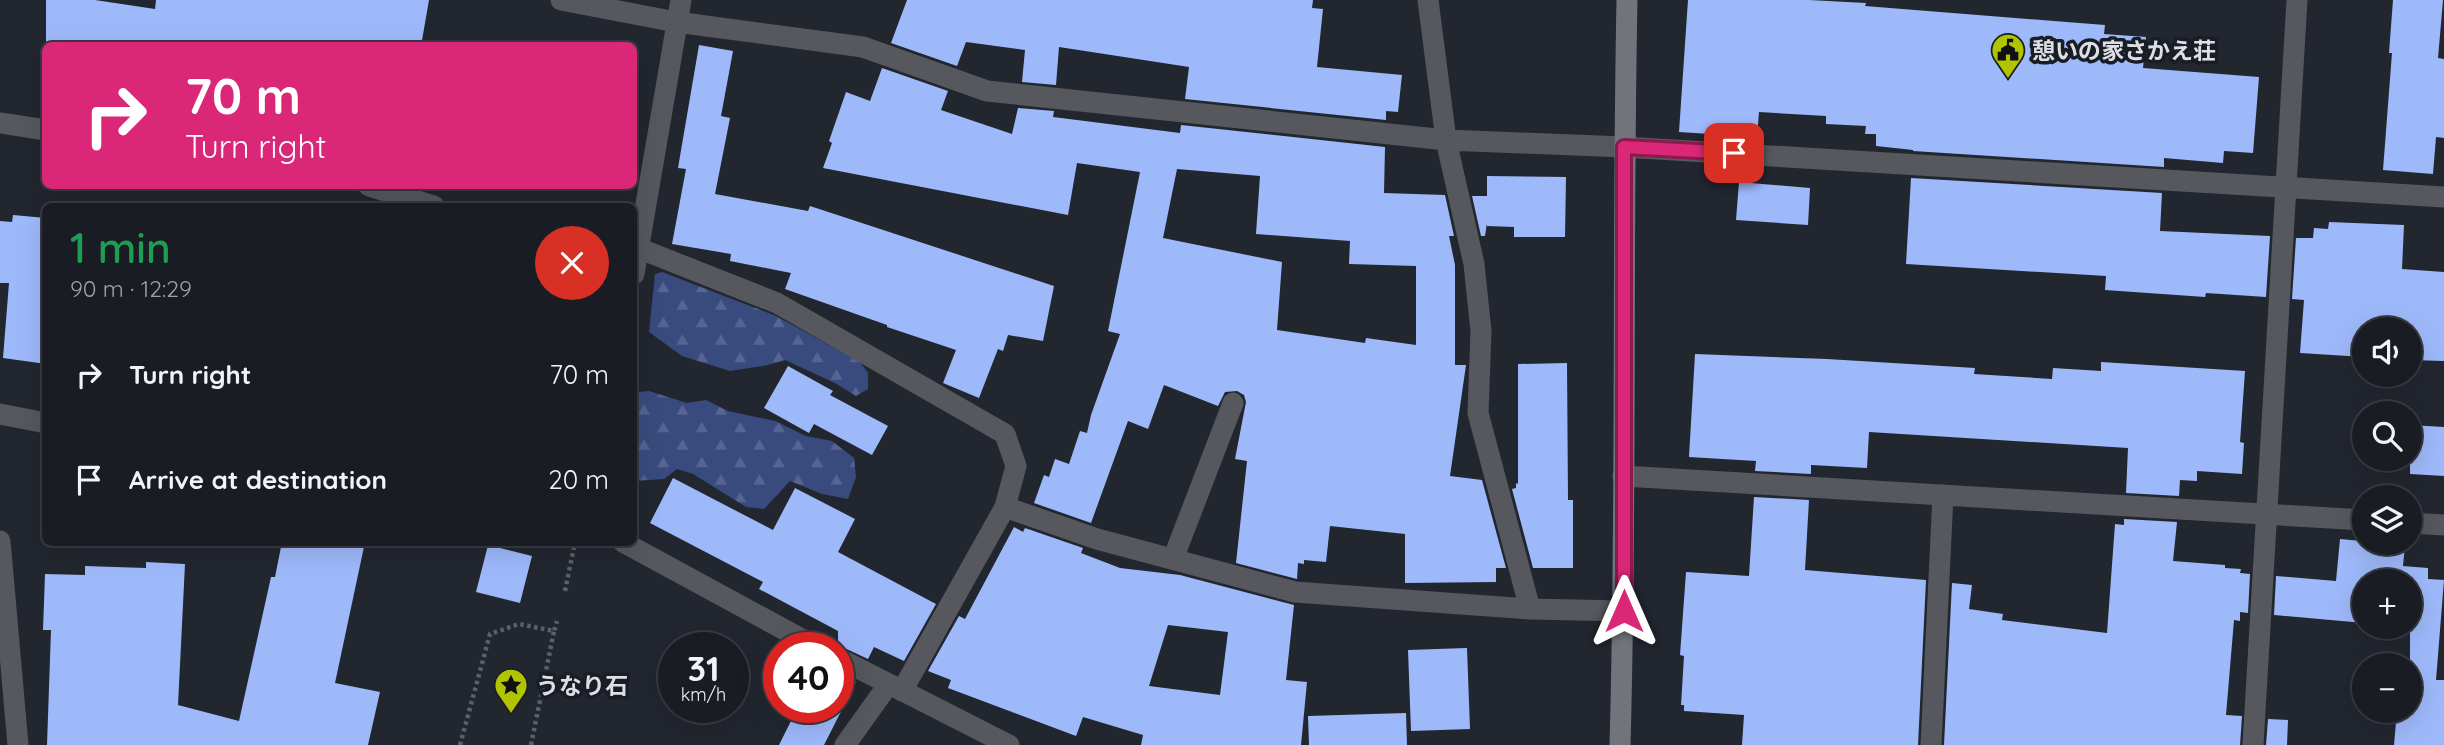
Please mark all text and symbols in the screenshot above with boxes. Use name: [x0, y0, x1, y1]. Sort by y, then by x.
public building icon: 憩いの家さかえ荘: [1989, 31, 2027, 80]
place label: 憩いの家さかえ荘: [2032, 36, 2216, 65]
text: 70 m: [185, 65, 301, 126]
icon: right: [70, 70, 161, 161]
pin: [1704, 123, 1764, 183]
text: Turn right: [185, 126, 326, 166]
icon: arrive: [1715, 134, 1753, 172]
text: 1 min: [70, 221, 171, 274]
button: close: [535, 226, 609, 300]
text: 90 m · 12:29: [70, 274, 192, 303]
map controls: [2352, 317, 2422, 723]
button: sound: [2352, 317, 2422, 387]
icon: right: [70, 356, 108, 394]
text: Turn right: [129, 358, 251, 391]
text: 70 m: [549, 358, 609, 391]
button: search: [2352, 401, 2422, 471]
icon: arrive: [70, 461, 108, 499]
text: Arrive at destination: [129, 463, 387, 496]
text: 20 m: [548, 463, 609, 496]
button: layers: [2352, 485, 2422, 555]
button: +: [2352, 569, 2422, 639]
position arrow: [1587, 574, 1661, 648]
speed limit sign: 40: [763, 632, 854, 723]
text: 31: [687, 646, 720, 690]
button: −: [2352, 653, 2422, 723]
place icon: うなり石: [492, 666, 530, 715]
place label: うなり石: [536, 671, 628, 700]
text: km/h: [681, 683, 726, 706]

